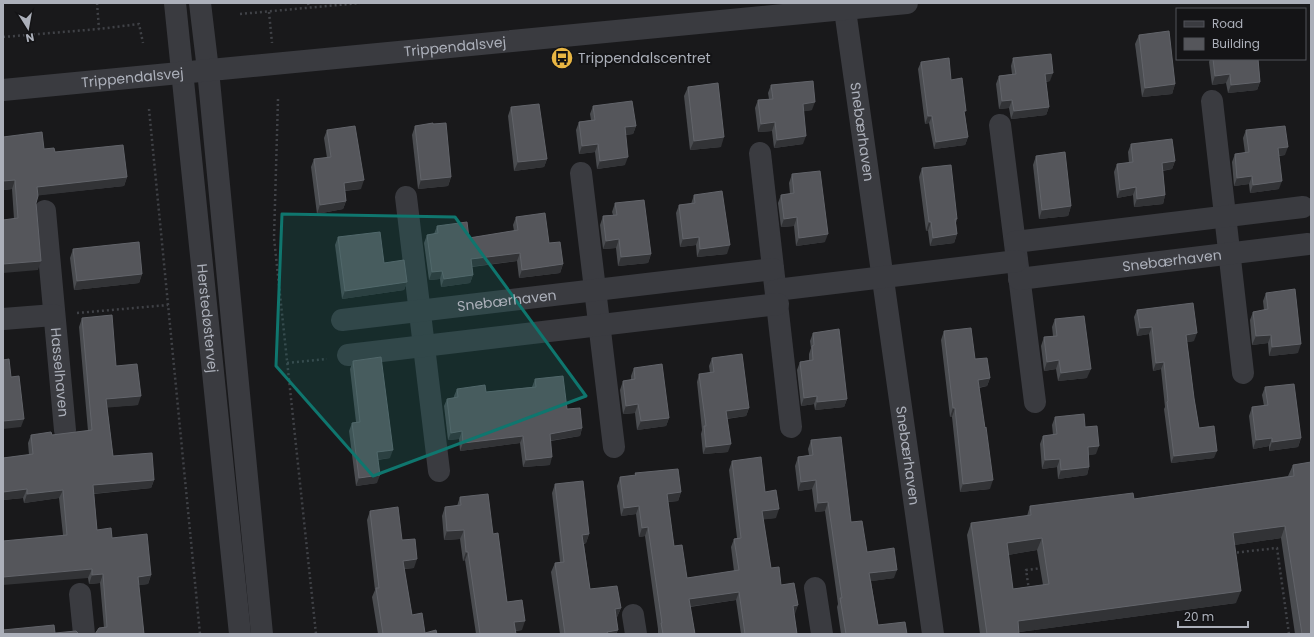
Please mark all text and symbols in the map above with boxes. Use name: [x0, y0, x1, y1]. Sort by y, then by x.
north arrow: [8, 8, 48, 48]
legend: [1176, 8, 1306, 60]
text: Road: [1212, 15, 1243, 32]
text: N: [24, 29, 35, 46]
street label: Trippendalsvej: [403, 32, 507, 61]
text: Building: [1212, 35, 1260, 52]
bus stop icon: Trippendalscentret: [549, 45, 575, 71]
place label: Trippendalscentret: [578, 48, 711, 68]
street label: Trippendalsvej: [80, 63, 184, 92]
street label: Snebærhaven: [845, 81, 879, 183]
street label: Snebærhaven: [1121, 245, 1223, 276]
street label: Herstedøstervej: [192, 263, 223, 374]
street label: Snebærhaven: [456, 285, 558, 316]
street label: Hasselhaven: [46, 327, 74, 418]
street label: Snebærhaven: [891, 405, 925, 506]
scale bar: [1178, 603, 1248, 629]
text: 20 m: [1184, 608, 1214, 625]

